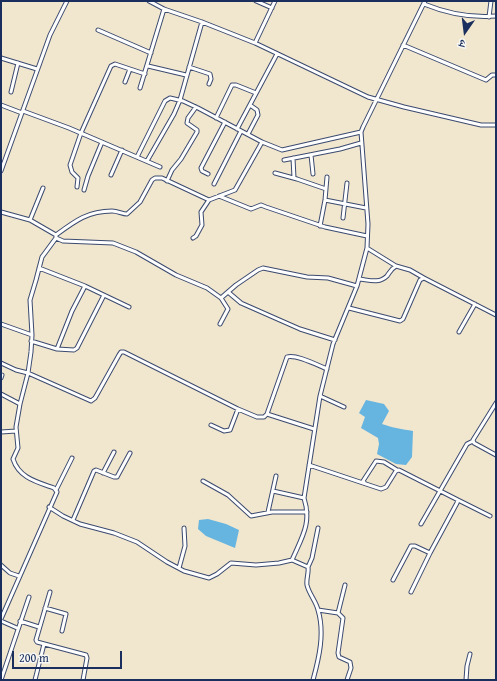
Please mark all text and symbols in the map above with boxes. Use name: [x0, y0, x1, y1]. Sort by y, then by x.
north arrow: [445, 12, 485, 52]
text: उ: [457, 35, 467, 52]
scale bar: [14, 643, 124, 669]
text: 200 m: [19, 649, 49, 666]

